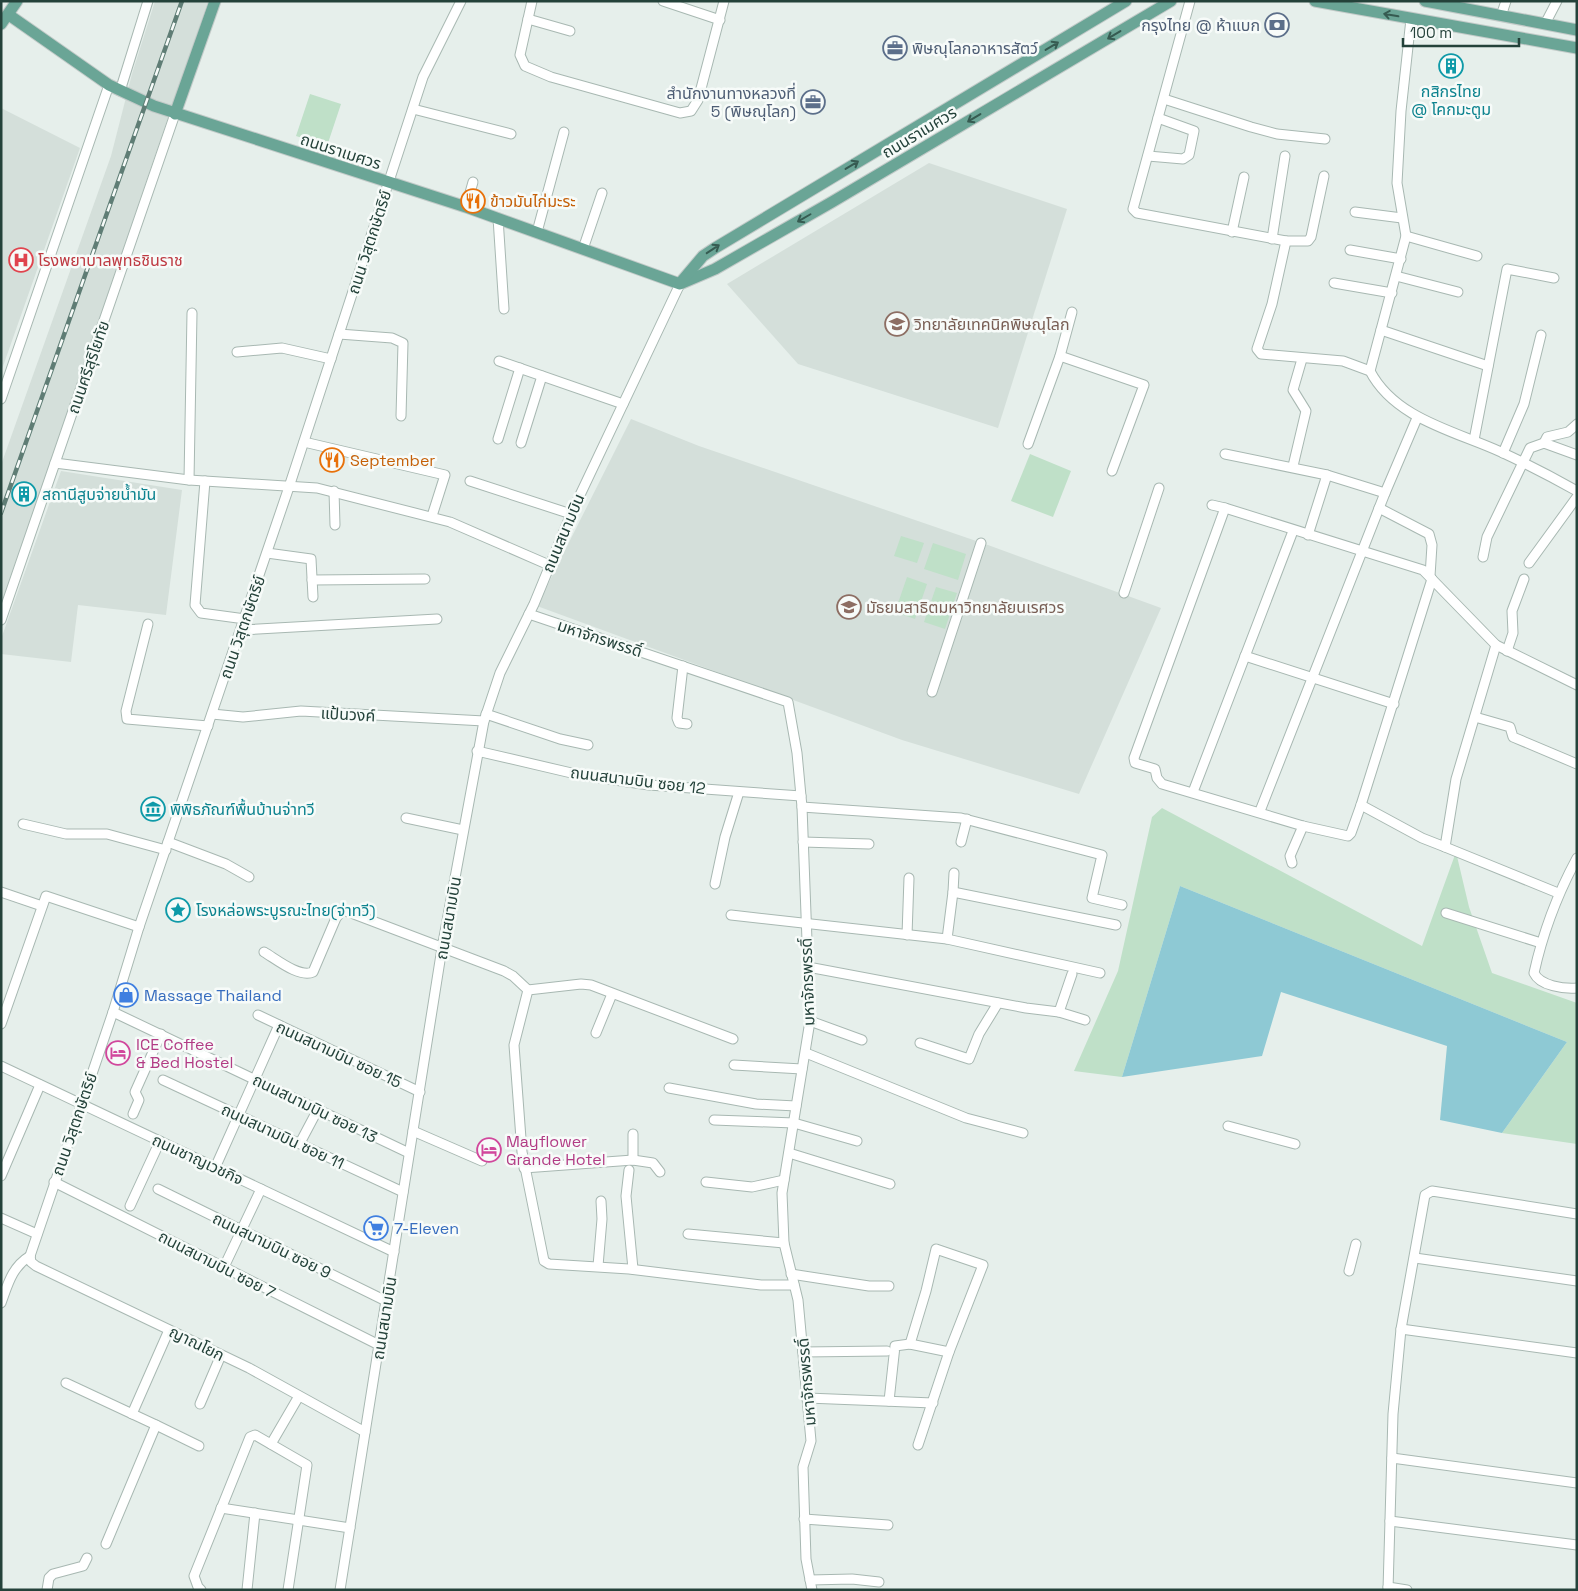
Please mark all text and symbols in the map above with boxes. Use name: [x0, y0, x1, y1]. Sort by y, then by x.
one-way arrow: [1383, 10, 1399, 19]
bank icon: กรุงไทย @ ห้าแบก: [1264, 12, 1290, 38]
place label: กรุงไทย @ ห้าแบก: [1141, 15, 1260, 36]
scale bar: [1403, 15, 1519, 47]
text: 100 m: [1410, 23, 1452, 42]
one-way arrow: [1107, 30, 1121, 40]
office icon: พิษณุโลกอาหารสัตว์: [882, 35, 908, 61]
place label: พิษณุโลกอาหารสัตว์: [912, 38, 1038, 59]
one-way arrow: [1044, 40, 1058, 50]
building icon: กสิกรไทย @ โคกมะตูม: [1438, 53, 1464, 79]
place label: กสิกรไทย @ โคกมะตูม: [1411, 81, 1491, 120]
place label: สำนักงานทางหลวงที่ 5 (พิษณุโลก): [666, 82, 796, 122]
office icon: สำนักงานทางหลวงที่ 5 (พิษณุโลก): [800, 89, 826, 115]
street label: ถนนราเมศวร: [878, 102, 961, 163]
one-way arrow: [967, 113, 981, 123]
street label: ถนนราเมศวร: [298, 129, 384, 174]
one-way arrow: [845, 159, 859, 169]
street label: ถนน วิสุตกษัตริย์: [343, 187, 396, 297]
restaurant icon: ข้าวมันไก่มะระ: [460, 188, 486, 214]
place label: ข้าวมันไก่มะระ: [490, 191, 576, 212]
one-way arrow: [797, 214, 811, 224]
one-way arrow: [706, 244, 720, 254]
hospital icon: โรงพยาบาลพุทธชินราช: [8, 247, 34, 273]
place label: โรงพยาบาลพุทธชินราช: [38, 250, 183, 271]
school or university icon: วิทยาลัยเทคนิคพิษณุโลก: [884, 311, 910, 337]
place label: วิทยาลัยเทคนิคพิษณุโลก: [913, 314, 1070, 335]
street label: ถนนศรีสุริโยทัย: [63, 318, 114, 417]
restaurant icon: September: [319, 447, 345, 473]
place label: September: [350, 450, 435, 471]
building icon: สถานีสูบจ่ายน้ำมัน: [11, 481, 37, 507]
place label: สถานีสูบจ่ายน้ำมัน: [42, 483, 156, 505]
street label: ถนนสนามบิน: [537, 490, 590, 576]
street label: ถนน วิสุตกษัตริย์: [215, 573, 270, 682]
school or university icon: มัธยมสาธิตมหาวิทยาลัยนเรศวร: [836, 594, 862, 620]
place label: มัธยมสาธิตมหาวิทยาลัยนเรศวร: [866, 597, 1064, 618]
street label: มหาจักรพรรดิ์: [555, 615, 645, 662]
street label: แป้นวงค์: [320, 703, 376, 726]
street label: ถนนสนามบิน ซอย 12: [569, 762, 707, 799]
museum icon: พิพิธภัณฑ์พื้นบ้านจ่าทวี: [140, 796, 166, 822]
place label: พิพิธภัณฑ์พื้นบ้านจ่าทวี: [170, 798, 315, 820]
street label: ถนนสนามบิน: [431, 875, 466, 961]
place icon: โรงหล่อพระบูรณะไทย(จ่าทวี): [165, 897, 191, 923]
place label: โรงหล่อพระบูรณะไทย(จ่าทวี): [196, 900, 375, 921]
street label: มหาจักรพรรดิ์: [795, 938, 820, 1026]
shop icon: Massage Thailand: [113, 982, 139, 1008]
place label: Massage Thailand: [144, 985, 282, 1006]
street label: ถนนสนามบิน ซอย 15: [273, 1016, 405, 1093]
place label: ICE Coffee & Bed Hostel: [136, 1034, 233, 1073]
hotel icon: ICE Coffee & Bed Hostel: [105, 1040, 131, 1066]
street label: ถนนสนามบิน ซอย 13: [249, 1069, 381, 1148]
street label: ถนน วิสุตกษัตริย์: [47, 1070, 102, 1179]
street label: ถนนสนามบิน ซอย 11: [218, 1099, 348, 1174]
street label: ถนนชาญเวชกิจ: [149, 1129, 247, 1190]
place label: Mayflower Grande Hotel: [506, 1131, 606, 1170]
hotel icon: Mayflower Grande Hotel: [476, 1137, 502, 1163]
street label: ถนนสนามบิน ซอย 9: [209, 1208, 335, 1283]
supermarket icon: 7-Eleven: [363, 1215, 389, 1241]
place label: 7-Eleven: [394, 1218, 459, 1239]
street label: ถนนสนามบิน ซอย 7: [155, 1226, 279, 1303]
street label: ถนนสนามบิน: [368, 1275, 401, 1361]
street label: ญาณโยก: [166, 1321, 228, 1366]
street label: มหาจักรพรรดิ์: [792, 1337, 821, 1427]

